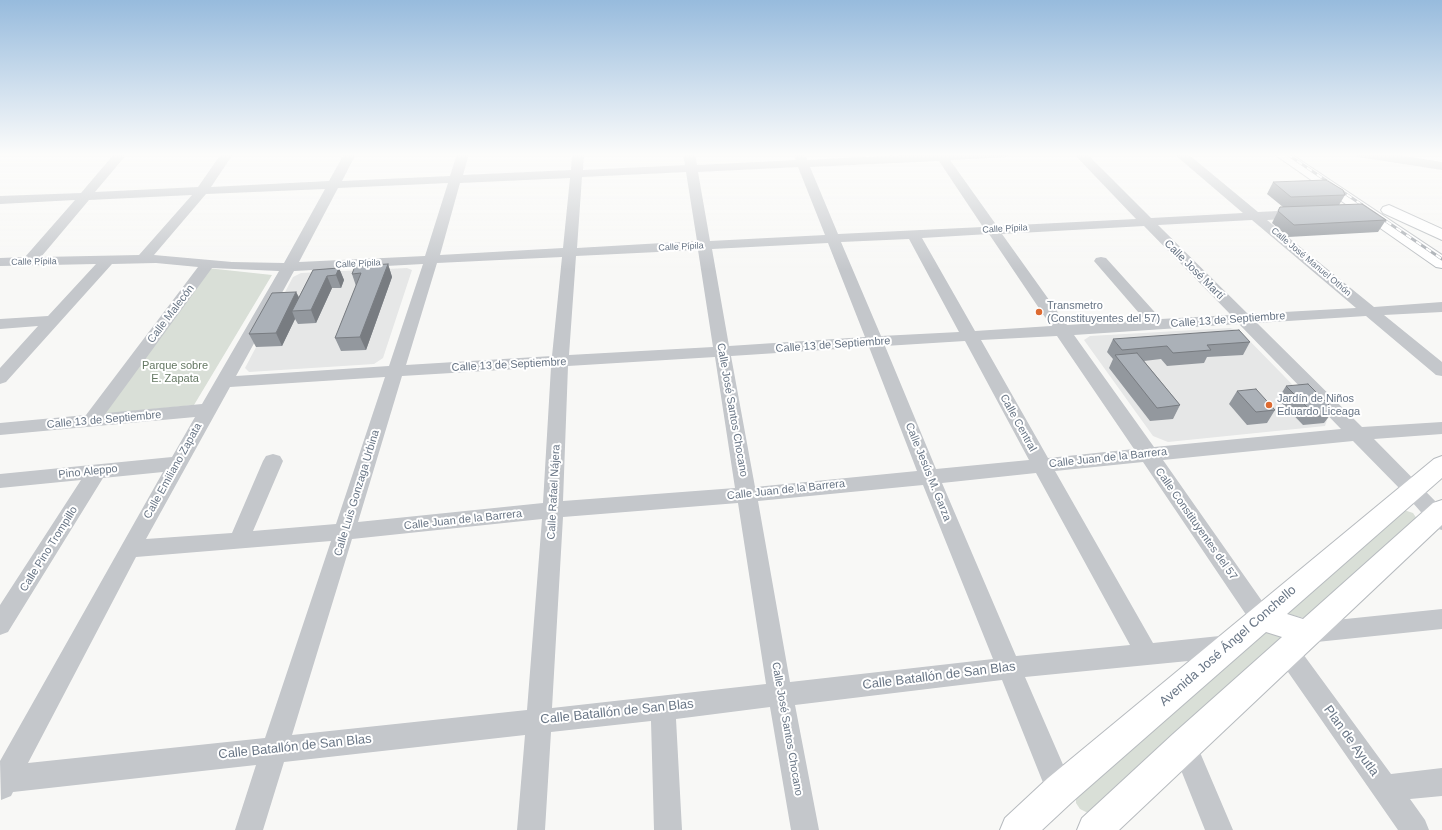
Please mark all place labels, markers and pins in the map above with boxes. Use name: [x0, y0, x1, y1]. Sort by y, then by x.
place label: Transmetro (Constituyentes del 57): [1047, 299, 1160, 325]
marker: Transmetro (Constituyentes del 57): [1034, 307, 1044, 317]
place label: Jardín de Niños Eduardo Liceaga: [1277, 392, 1360, 418]
marker: Jardín de Niños Eduardo Liceaga: [1264, 400, 1274, 410]

